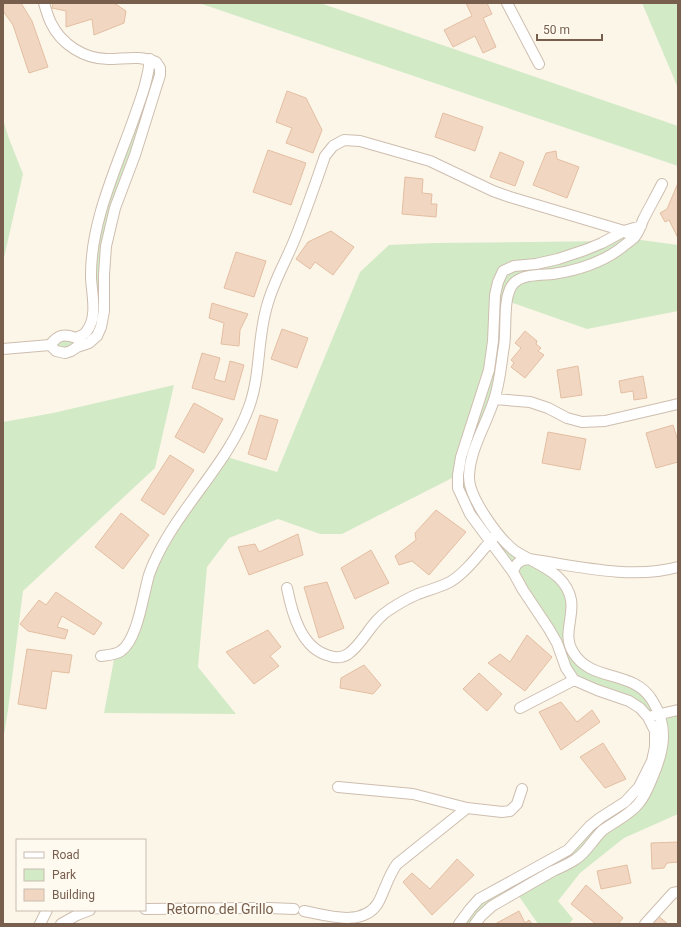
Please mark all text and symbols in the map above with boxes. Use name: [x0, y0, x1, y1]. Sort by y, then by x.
scale bar: [537, 16, 602, 42]
text: 50 m: [543, 23, 570, 37]
legend: [16, 839, 146, 911]
text: Road: [52, 848, 80, 862]
text: Park: [52, 868, 77, 882]
text: Building: [52, 888, 95, 902]
street label: Retorno del Grillo: [166, 901, 274, 917]

